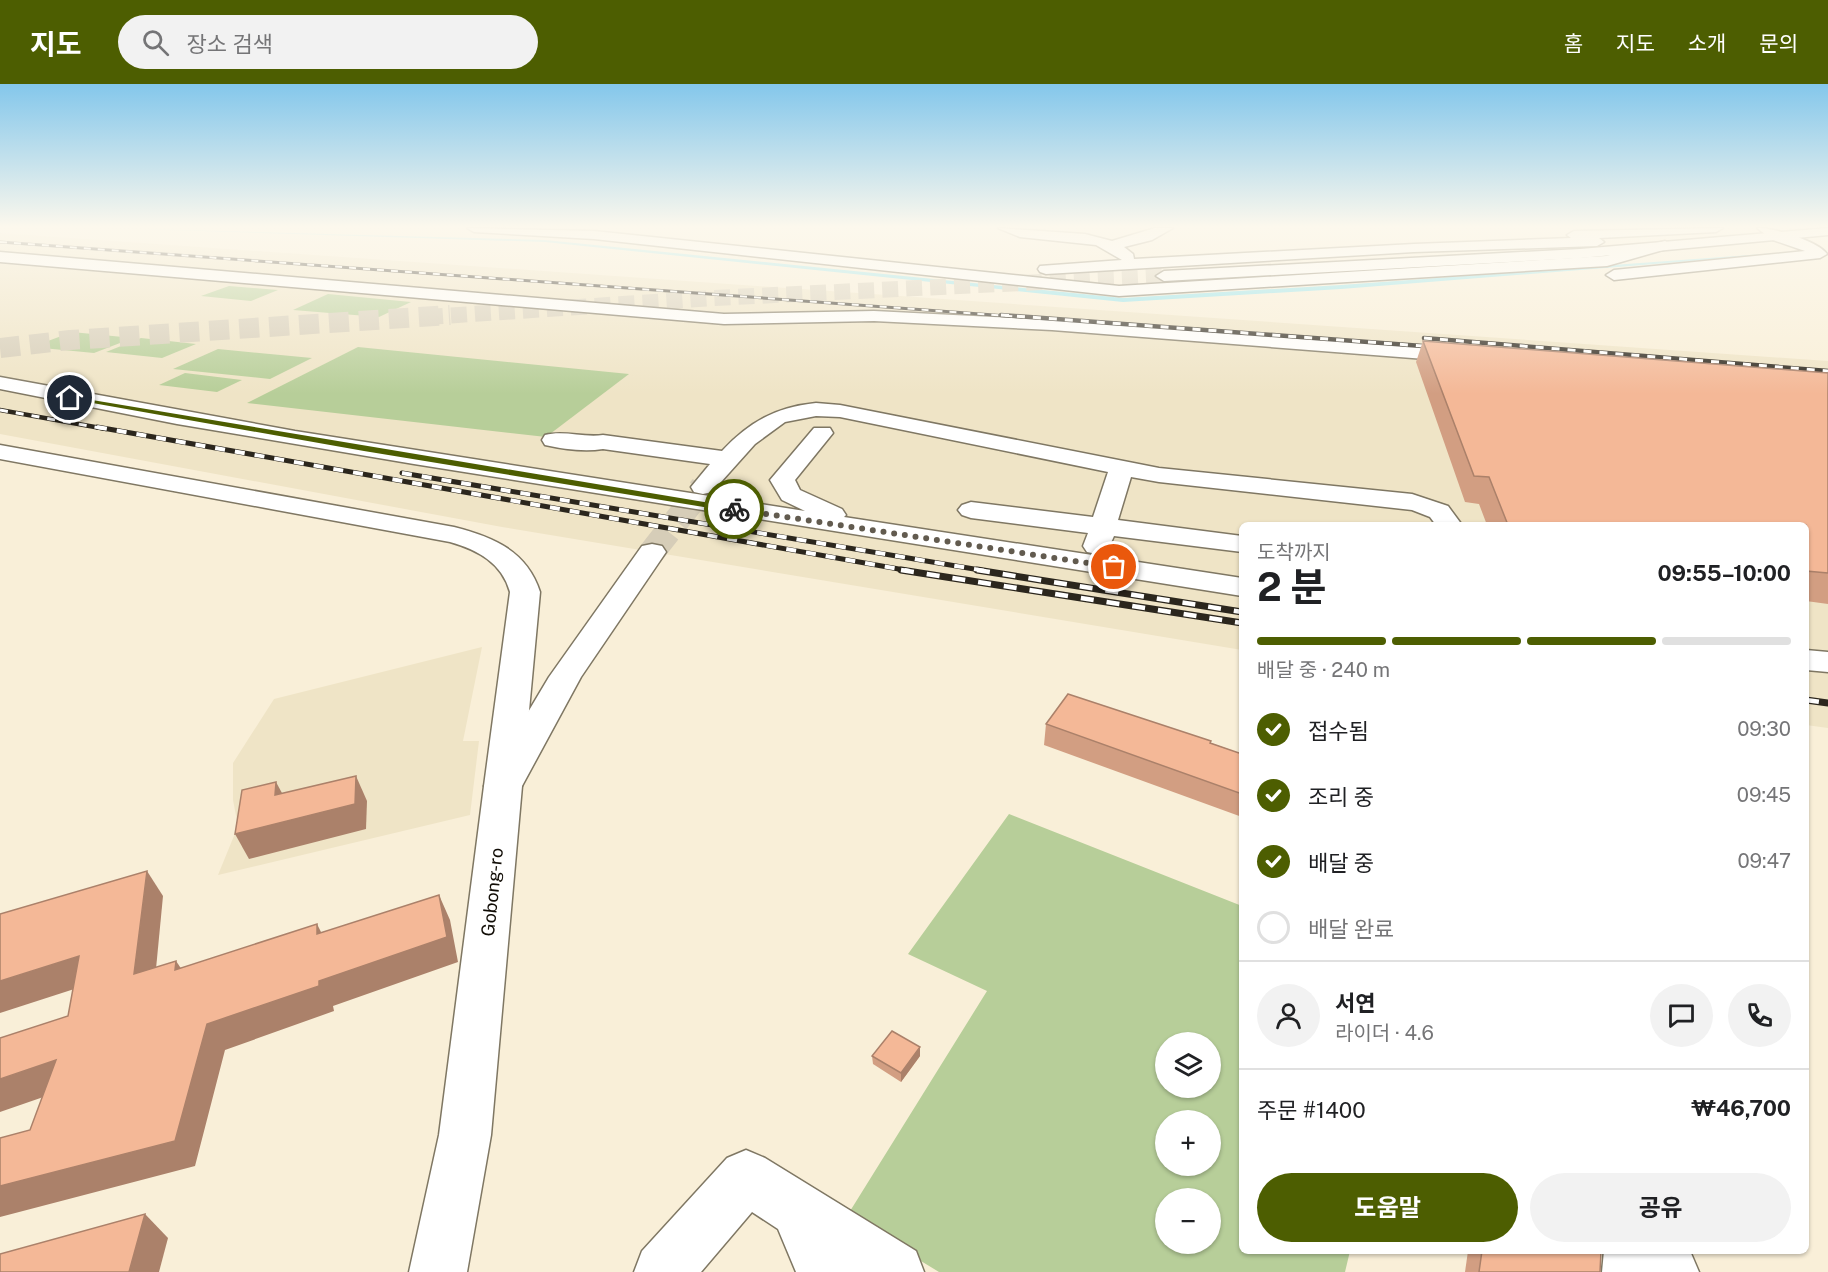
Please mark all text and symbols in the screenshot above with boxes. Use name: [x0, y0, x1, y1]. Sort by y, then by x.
search box: [118, 15, 538, 69]
icon: search: [139, 26, 172, 59]
text: 지도: [30, 27, 82, 60]
text: 장소 검색: [187, 31, 273, 57]
text: 홈: [1564, 31, 1583, 56]
text: 지도: [1616, 31, 1655, 56]
text: 소개: [1688, 31, 1726, 56]
text: 문의: [1759, 31, 1798, 56]
pin: [44, 372, 95, 423]
icon: home: [53, 381, 86, 414]
courier: [704, 479, 764, 539]
icon: bike: [718, 493, 751, 526]
text: 도착까지: [1257, 540, 1331, 564]
pin: [1088, 541, 1139, 592]
icon: bag: [1097, 550, 1130, 583]
text: 09:55–10:00: [1657, 560, 1791, 586]
text: 2 분: [1257, 564, 1326, 610]
text: 배달 중 · 240 m: [1257, 658, 1390, 682]
icon: check: [1257, 713, 1290, 746]
text: 09:30: [1737, 717, 1791, 741]
text: 접수됨: [1308, 718, 1369, 744]
icon: check: [1257, 779, 1290, 812]
text: 09:45: [1737, 783, 1791, 807]
text: 조리 중: [1308, 784, 1374, 810]
icon: check: [1257, 845, 1290, 878]
street label: Gobong-ro: [477, 847, 507, 937]
text: 09:47: [1737, 849, 1791, 873]
text: 배달 중: [1308, 850, 1374, 876]
text: 배달 완료: [1308, 916, 1394, 942]
button: person: [1257, 984, 1320, 1047]
button: chat: [1650, 984, 1713, 1047]
button: phone: [1728, 984, 1791, 1047]
text: 서연: [1335, 990, 1375, 1016]
text: 라이더 · 4.6: [1335, 1021, 1434, 1045]
map controls: [1155, 1032, 1221, 1254]
button: layers: [1155, 1032, 1221, 1098]
text: ₩46,700: [1691, 1095, 1791, 1121]
text: 주문 #1400: [1257, 1097, 1366, 1123]
button: +: [1155, 1110, 1221, 1176]
button: 도움말: [1257, 1173, 1518, 1242]
button: 공유: [1530, 1173, 1791, 1242]
button: −: [1155, 1188, 1221, 1254]

